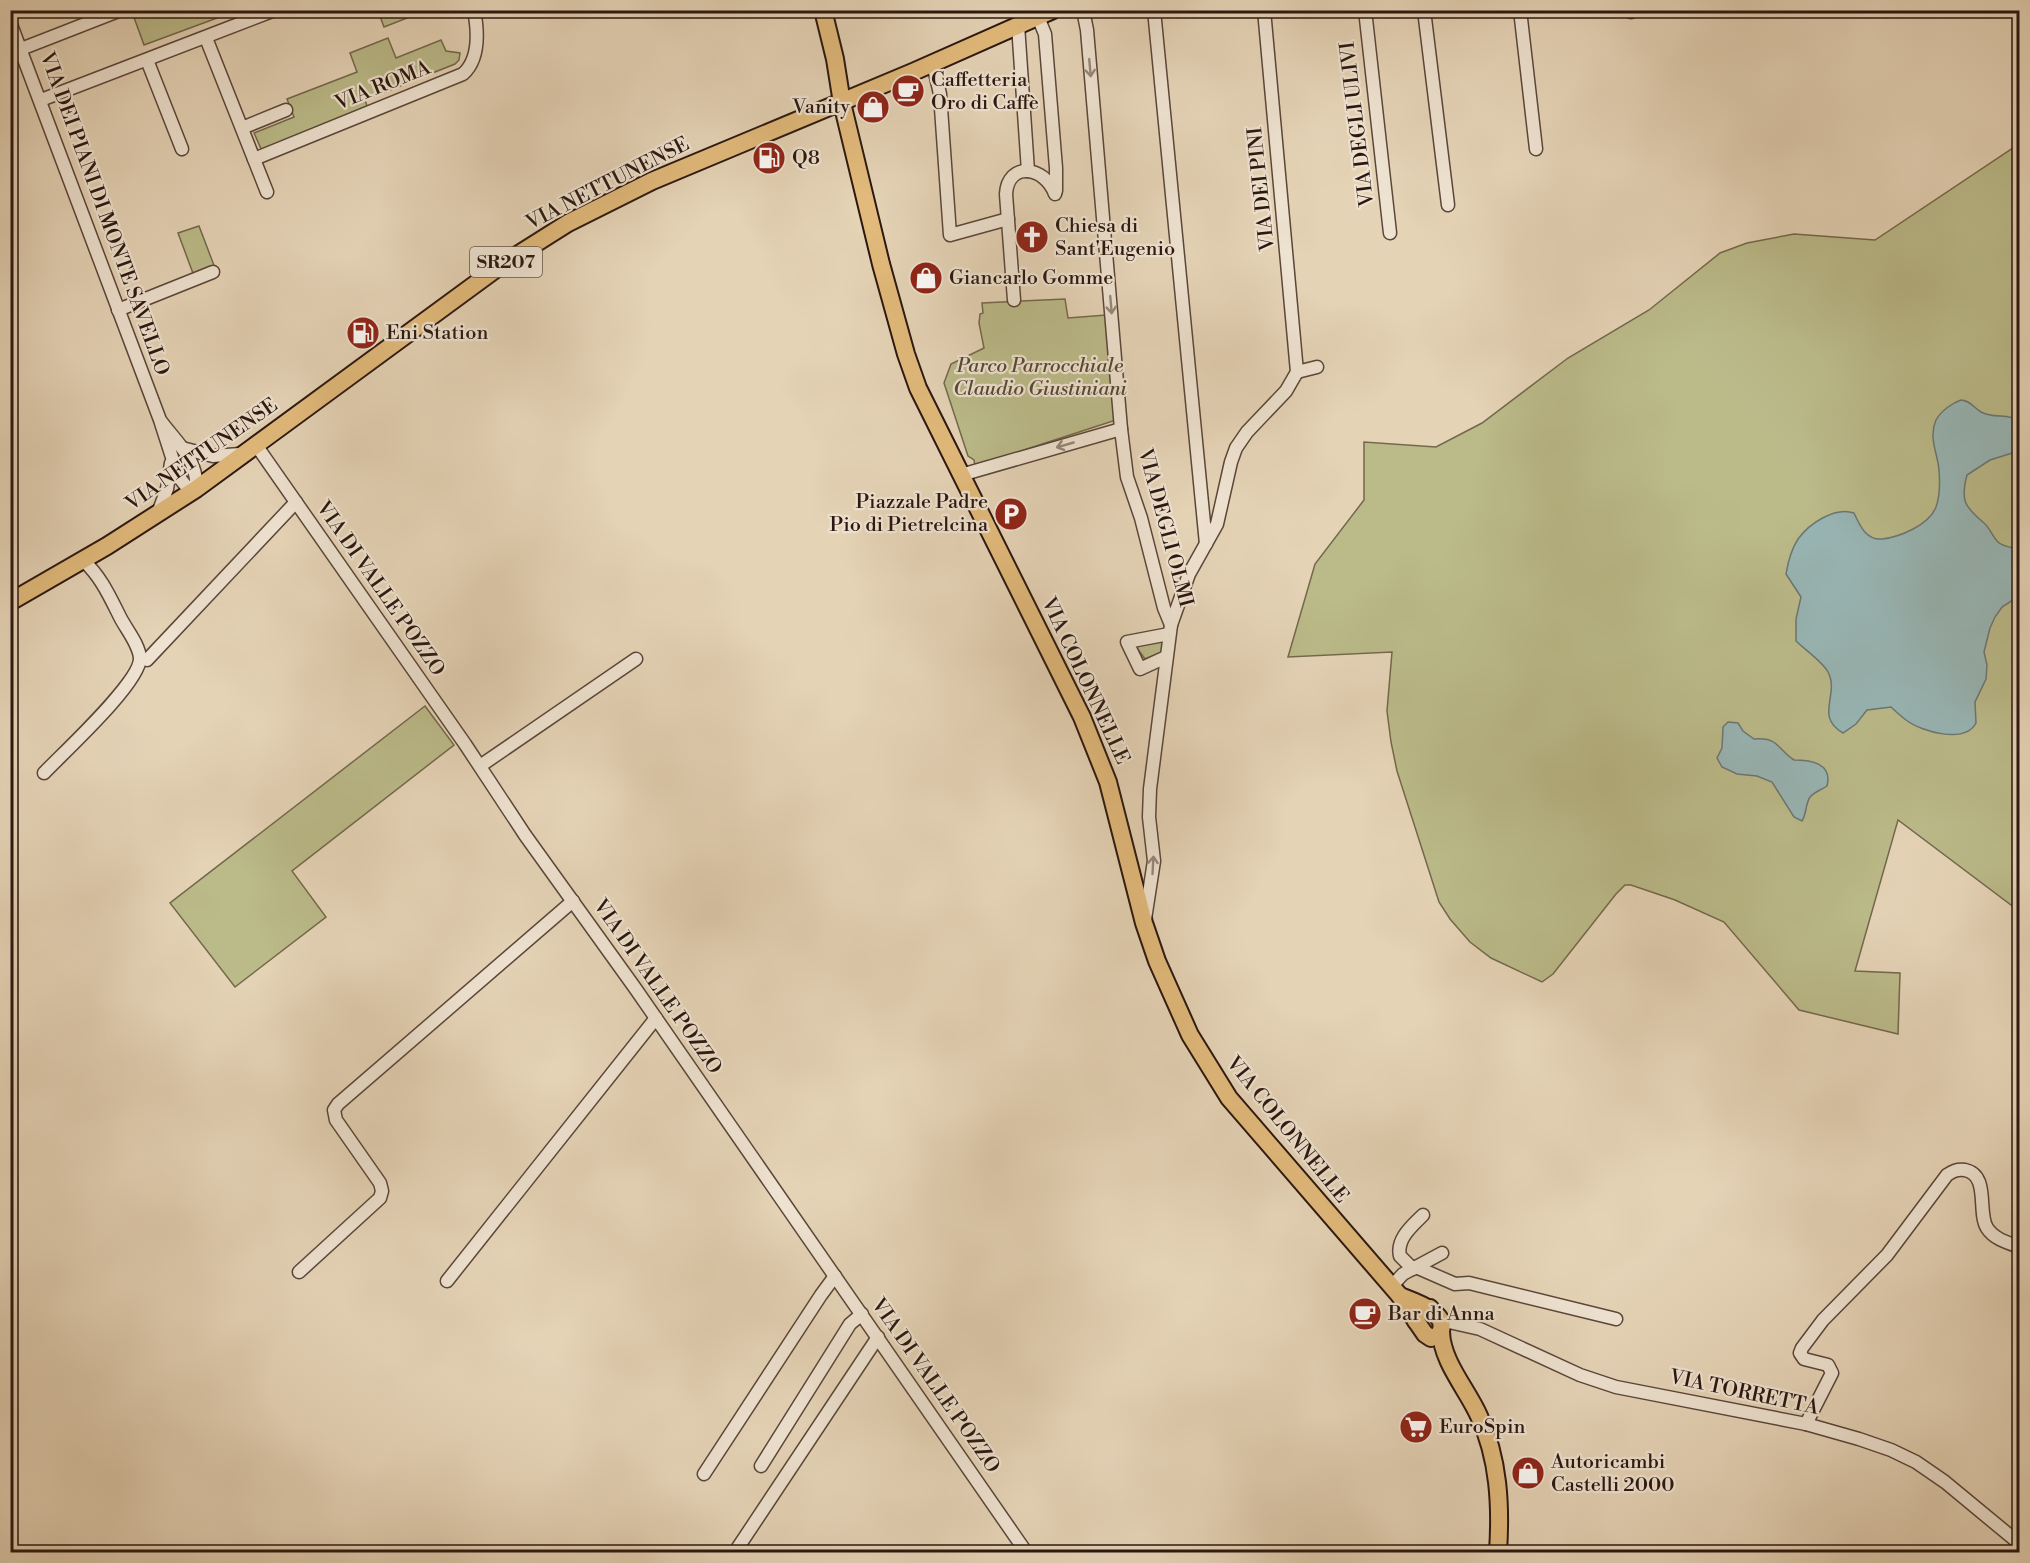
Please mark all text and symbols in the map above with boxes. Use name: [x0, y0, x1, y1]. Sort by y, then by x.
street label: VIA DEGLI ULIVI: [1335, 40, 1381, 209]
street label: VIA DEI PIANI DI MONTE SAVELLO: [33, 48, 174, 379]
street label: VIA ROMA: [331, 55, 435, 117]
one-way arrow: [1085, 58, 1096, 78]
place label: Caffetteria Oro di Caffè: [931, 68, 1039, 116]
cafe icon: Caffetteria Oro di Caffè: [890, 73, 926, 109]
shop icon: Vanity: [855, 89, 891, 125]
place label: Vanity: [791, 95, 850, 120]
street label: VIA DEI PINI: [1243, 125, 1281, 253]
street label: VIA NETTUNENSE: [521, 132, 694, 236]
fuel station icon: Q8: [751, 140, 787, 176]
place label: Q8: [792, 146, 820, 171]
place label: Chiesa di Sant'Eugenio: [1055, 214, 1175, 262]
church icon: Chiesa di Sant'Eugenio: [1014, 219, 1050, 255]
road number: SR207: [470, 247, 542, 277]
shop icon: Giancarlo Gomme: [908, 260, 944, 296]
place label: Giancarlo Gomme: [949, 266, 1113, 291]
one-way arrow: [1106, 294, 1117, 314]
fuel station icon: Eni Station: [345, 315, 381, 351]
place label: Eni Station: [386, 321, 488, 346]
park label: Parco Parrocchiale Claudio Giustiniani: [953, 354, 1128, 402]
street label: VIA NETTUNENSE: [120, 393, 283, 517]
one-way arrow: [1056, 440, 1075, 451]
street label: VIA DEGLI OLMI: [1132, 445, 1198, 610]
place label: Piazzale Padre Pio di Pietrelcina: [830, 490, 989, 538]
street label: VIA DI VALLE POZZO: [310, 496, 450, 681]
parking icon: Piazzale Padre Pio di Pietrelcina: [993, 496, 1029, 532]
street label: VIA COLONNELLE: [1035, 593, 1135, 768]
one-way arrow: [1148, 856, 1159, 876]
street label: VIA DI VALLE POZZO: [587, 894, 727, 1079]
street label: VIA COLONNELLE: [1220, 1051, 1354, 1208]
street label: VIA DI VALLE POZZO: [865, 1293, 1005, 1478]
cafe icon: Bar di Anna: [1347, 1296, 1383, 1332]
place label: Bar di Anna: [1387, 1302, 1496, 1327]
street label: VIA TORRETTA: [1666, 1365, 1822, 1421]
supermarket icon: EuroSpin: [1398, 1409, 1434, 1445]
place label: EuroSpin: [1439, 1415, 1526, 1440]
place label: Autoricambi Castelli 2000: [1550, 1450, 1675, 1498]
shop icon: Autoricambi Castelli 2000: [1510, 1455, 1546, 1491]

